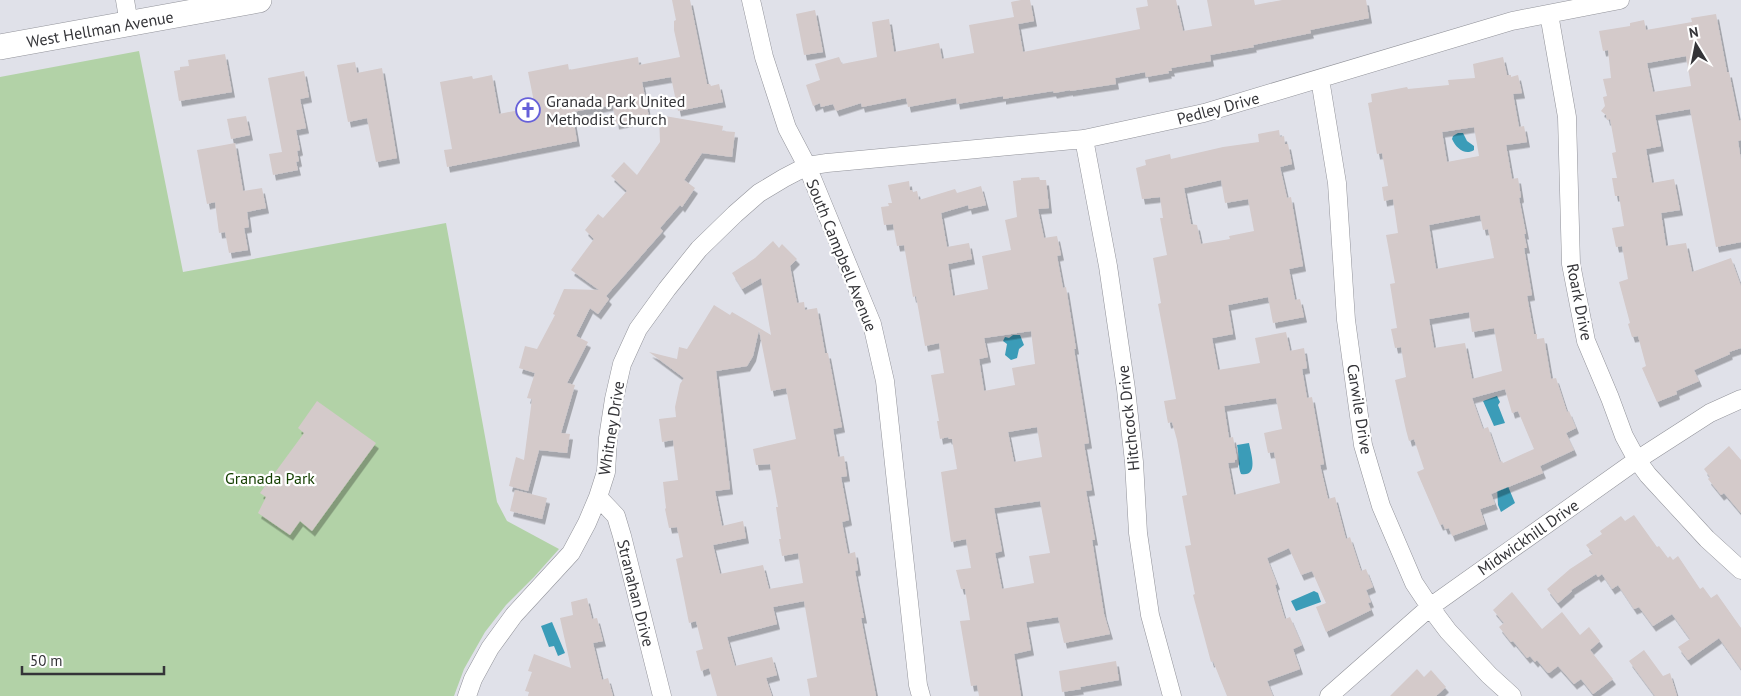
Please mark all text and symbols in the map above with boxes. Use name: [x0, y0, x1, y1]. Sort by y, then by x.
street label: West Hellman Avenue: [25, 6, 175, 52]
north arrow: [1671, 20, 1721, 70]
text: N: [1688, 23, 1700, 42]
street label: Pedley Drive: [1175, 87, 1261, 129]
place label: Granada Park United Methodist Church: [546, 91, 685, 129]
church icon: Granada Park United Methodist Church: [515, 97, 541, 123]
street label: South Campbell Avenue: [802, 176, 882, 334]
street label: Roark Drive: [1563, 262, 1597, 342]
street label: Carwile Drive: [1343, 362, 1377, 456]
street label: Hitchcock Drive: [1113, 364, 1143, 472]
street label: Whitney Drive: [594, 379, 628, 477]
park label: Granada Park: [225, 468, 315, 488]
street label: Midwickhill Drive: [1474, 495, 1582, 579]
street label: Stranahan Drive: [613, 537, 659, 649]
scale bar: [22, 644, 165, 676]
text: 50 m: [30, 651, 63, 670]

